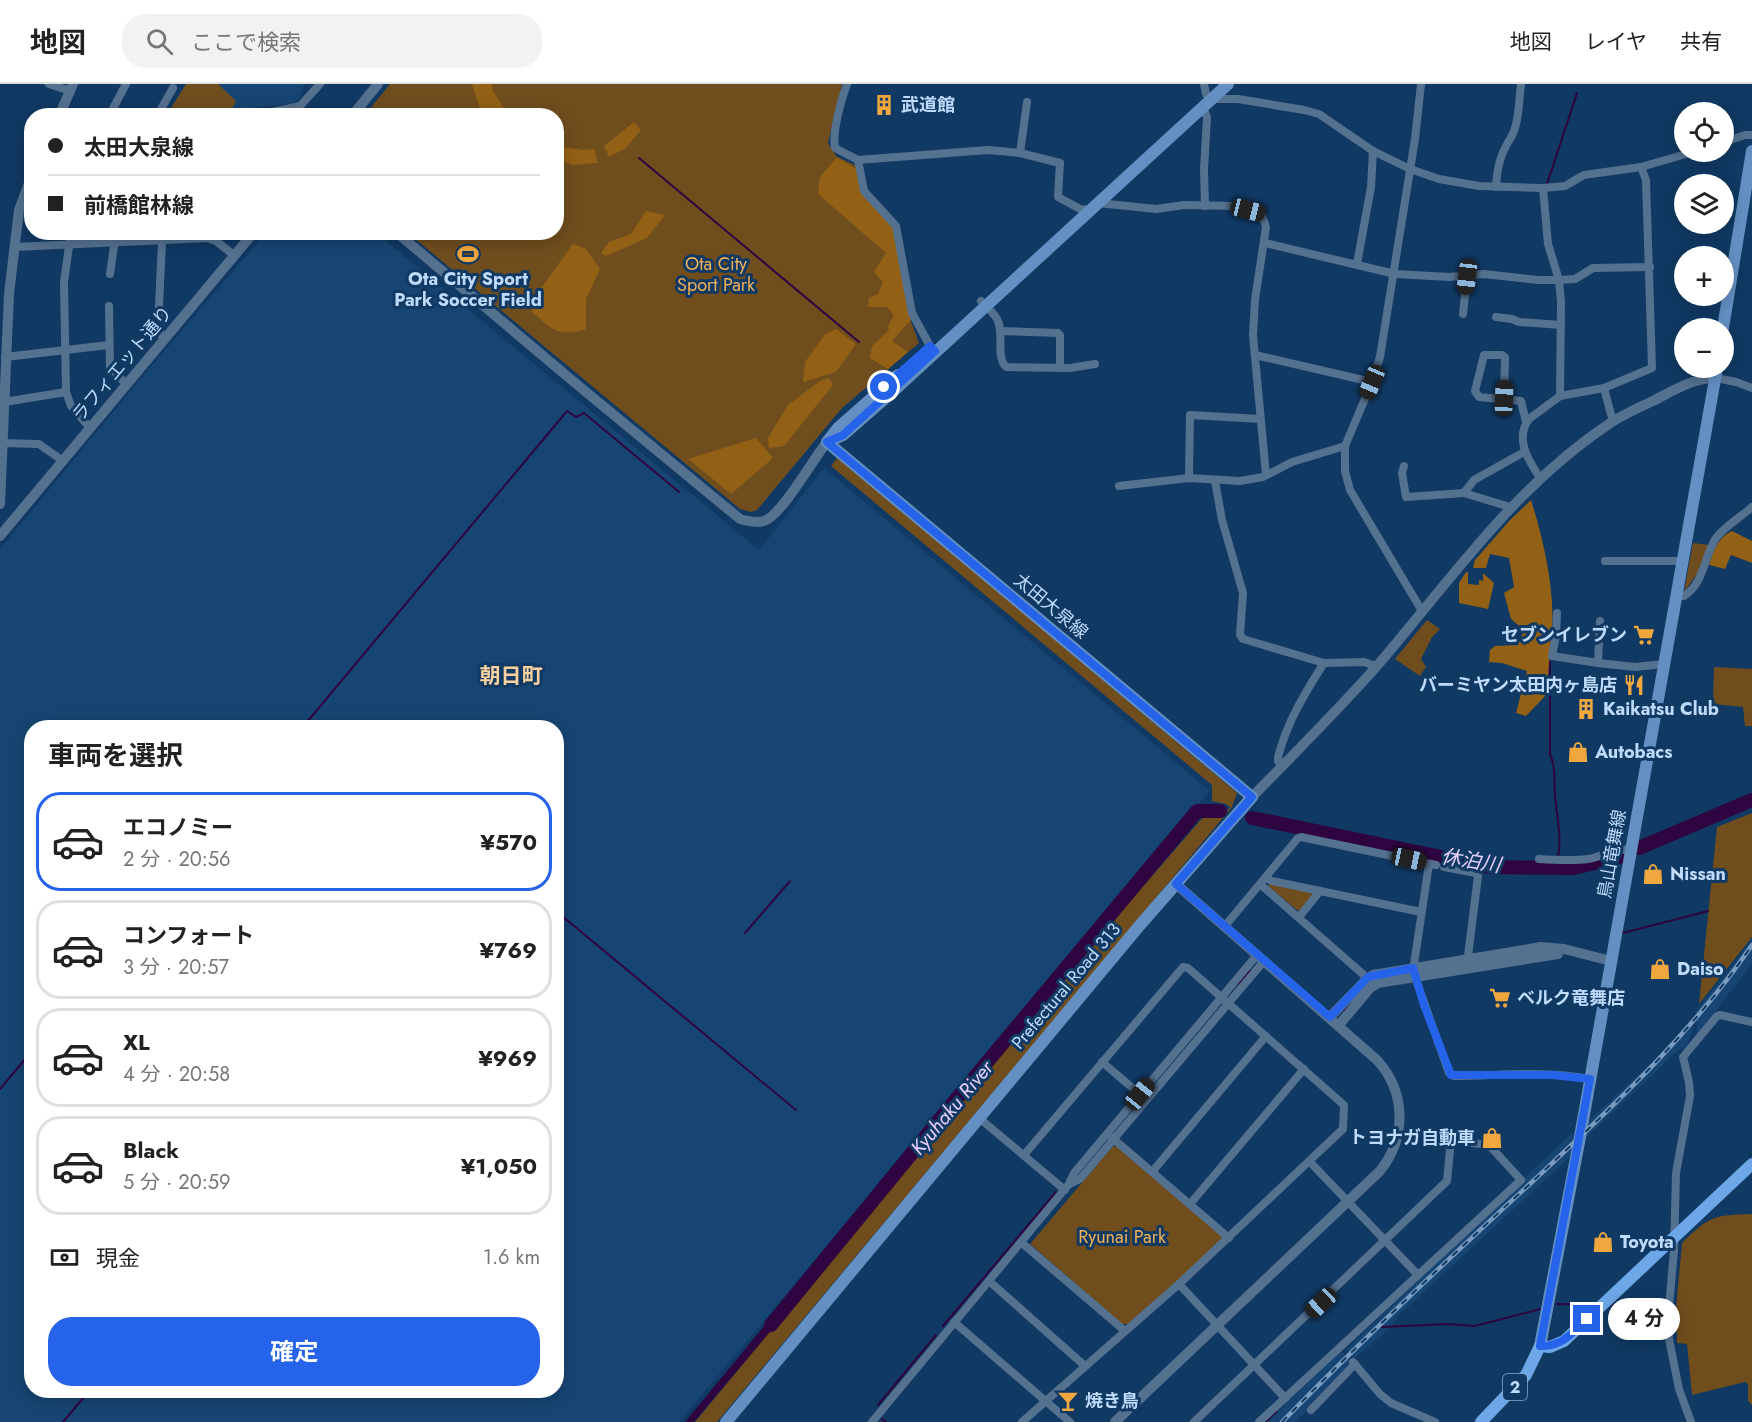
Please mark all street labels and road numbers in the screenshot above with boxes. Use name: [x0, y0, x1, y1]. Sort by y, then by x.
street label: ラフィエット通り: [66, 301, 178, 427]
street label: 太田大泉線: [1008, 567, 1094, 645]
street label: 鳥山竜舞線: [1591, 807, 1633, 901]
street label: Prefectural Road 313: [1005, 917, 1127, 1055]
road number: 2: [1503, 1374, 1527, 1400]

